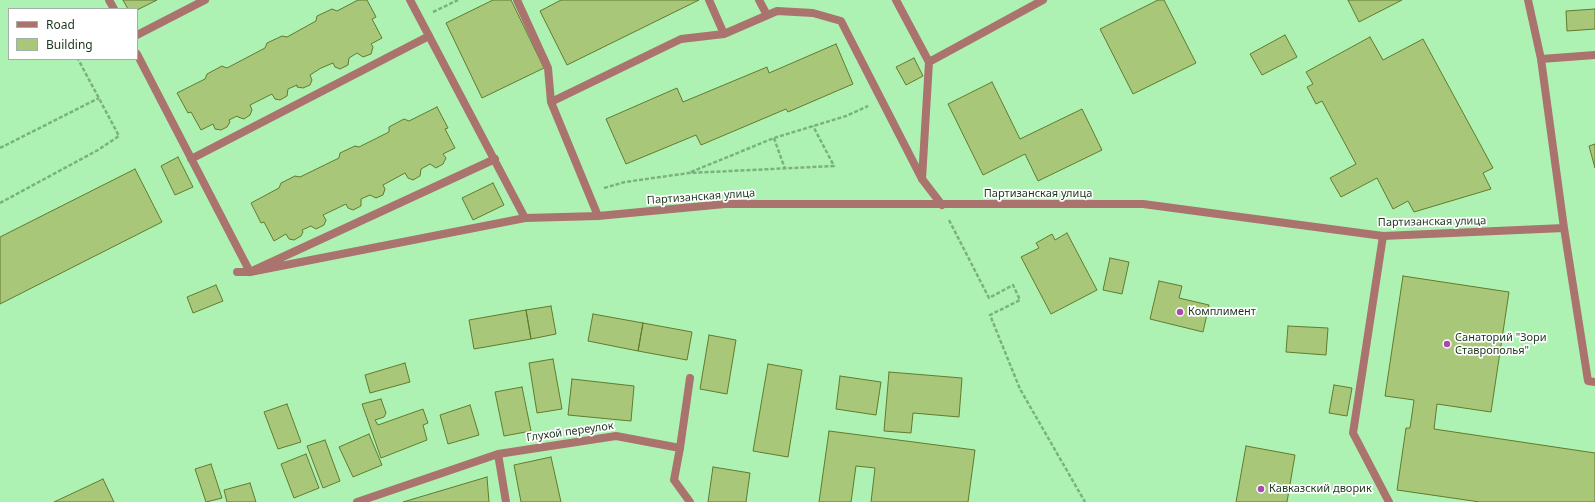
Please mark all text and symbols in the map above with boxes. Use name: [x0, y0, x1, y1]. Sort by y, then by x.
legend: [8, 8, 138, 60]
text: Road: [46, 16, 75, 33]
text: Building: [46, 36, 93, 53]
street label: Партизанская улица: [646, 187, 756, 207]
street label: Партизанская улица: [984, 187, 1092, 201]
street label: Партизанская улица: [1378, 214, 1486, 230]
place label: Комплимент: [1188, 305, 1256, 319]
marker: Комплимент: [1175, 307, 1185, 317]
place label: Санаторий "Зори Ставрополья": [1455, 331, 1547, 357]
marker: Санаторий "Зори Ставрополья": [1442, 339, 1452, 349]
street label: Глухой переулок: [526, 419, 614, 445]
place label: Кавказский дворик: [1269, 482, 1372, 496]
marker: Кавказский дворик: [1256, 484, 1266, 494]

